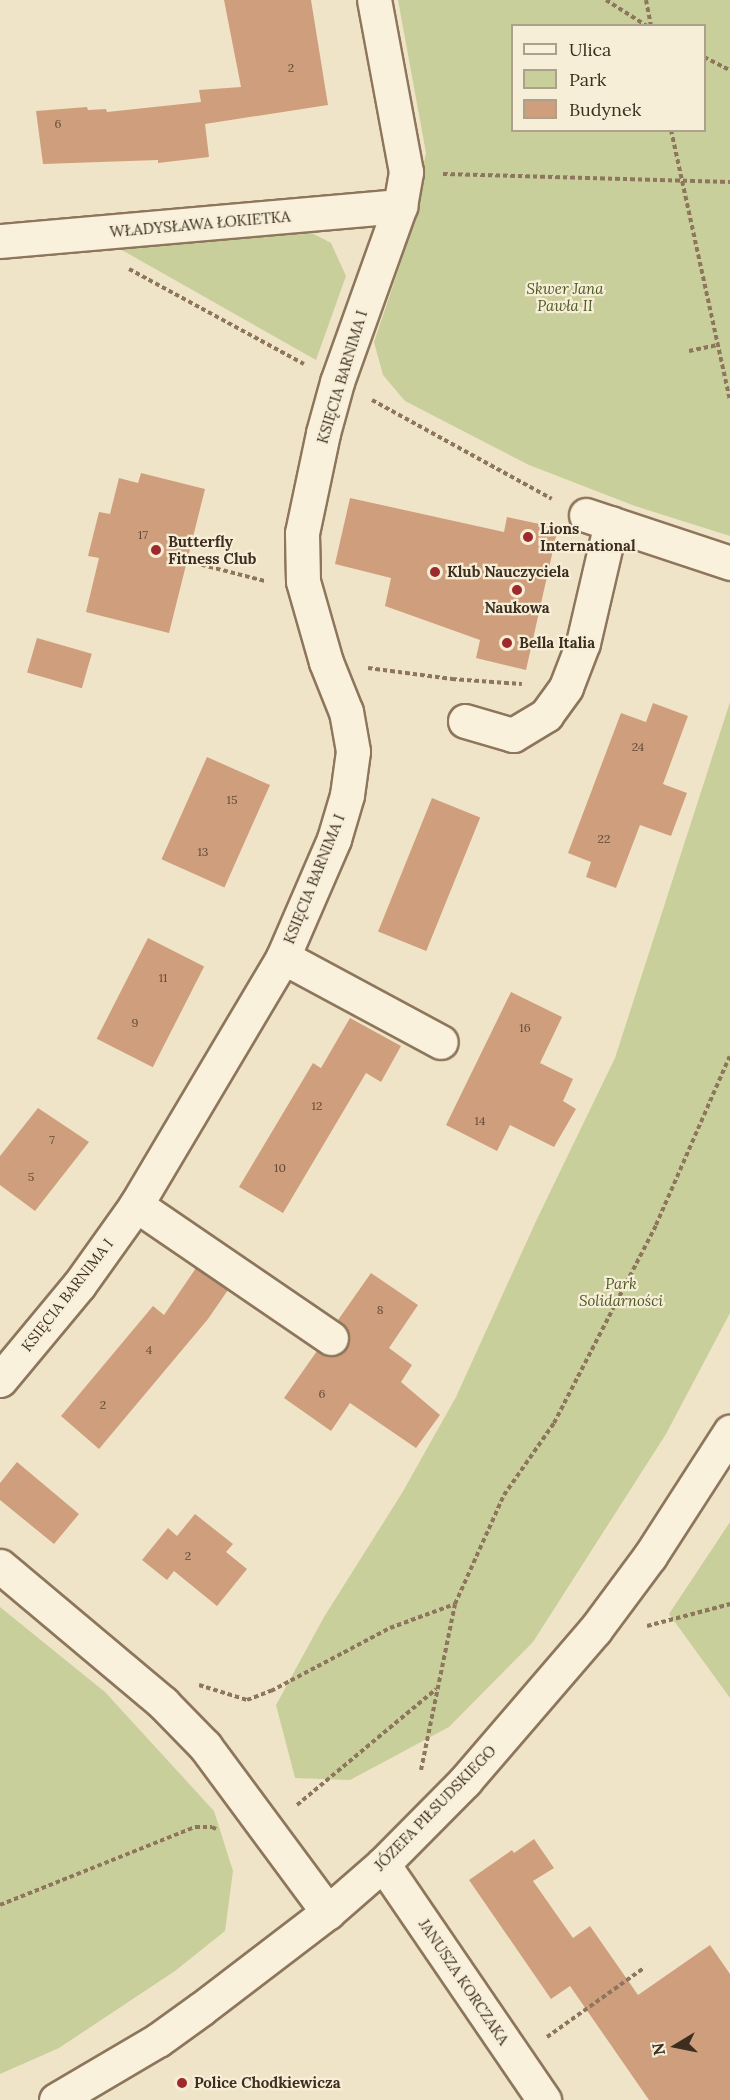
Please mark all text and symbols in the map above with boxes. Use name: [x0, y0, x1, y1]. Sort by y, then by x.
legend: [511, 24, 706, 132]
text: Ulica: [569, 38, 611, 61]
house number: 2: [288, 61, 294, 75]
text: Park: [569, 68, 606, 91]
text: Budynek: [569, 98, 641, 121]
house number: 6: [55, 117, 61, 131]
street label: WŁADYSŁAWA ŁOKIETKA: [109, 207, 291, 241]
park label: Skwer Jana Pawła II: [526, 279, 604, 314]
street label: KSIĘCIA BARNIMA I: [313, 308, 371, 446]
place label: Lions International: [540, 519, 636, 554]
house number: 17: [138, 528, 148, 542]
marker: Lions International: [521, 530, 535, 544]
place label: Butterfly Fitness Club: [168, 532, 256, 567]
marker: Butterfly Fitness Club: [149, 543, 163, 557]
place label: Klub Nauczyciela: [447, 563, 569, 581]
marker: Klub Nauczyciela: [428, 565, 442, 579]
marker: Naukowa: [510, 583, 524, 597]
place label: Naukowa: [484, 599, 550, 617]
place label: Bella Italia: [519, 634, 595, 652]
marker: Bella Italia: [500, 636, 514, 650]
house number: 24: [632, 740, 644, 754]
house number: 15: [227, 793, 237, 807]
street label: KSIĘCIA BARNIMA I: [280, 812, 348, 946]
house number: 22: [598, 832, 610, 846]
house number: 13: [197, 845, 209, 859]
house number: 11: [159, 971, 167, 985]
house number: 9: [132, 1016, 138, 1030]
house number: 16: [519, 1021, 531, 1035]
house number: 12: [312, 1099, 322, 1113]
house number: 14: [475, 1114, 485, 1128]
house number: 7: [49, 1133, 55, 1147]
house number: 10: [274, 1161, 286, 1175]
house number: 5: [28, 1170, 34, 1184]
street label: KSIĘCIA BARNIMA I: [17, 1235, 117, 1355]
park label: Park Solidarności: [579, 1274, 663, 1309]
house number: 8: [377, 1303, 383, 1317]
house number: 4: [146, 1343, 152, 1357]
house number: 6: [319, 1387, 325, 1401]
house number: 2: [100, 1398, 106, 1412]
house number: 2: [185, 1549, 191, 1563]
street label: JÓZEFA PIŁSUDSKIEGO: [371, 1742, 499, 1874]
street label: JANUSZA KORCZAKA: [415, 1916, 513, 2048]
north arrow: [646, 2016, 706, 2076]
text: N: [647, 2041, 669, 2057]
place label: Police Chodkiewicza: [194, 2074, 340, 2092]
marker: Police Chodkiewicza: [175, 2076, 189, 2090]

